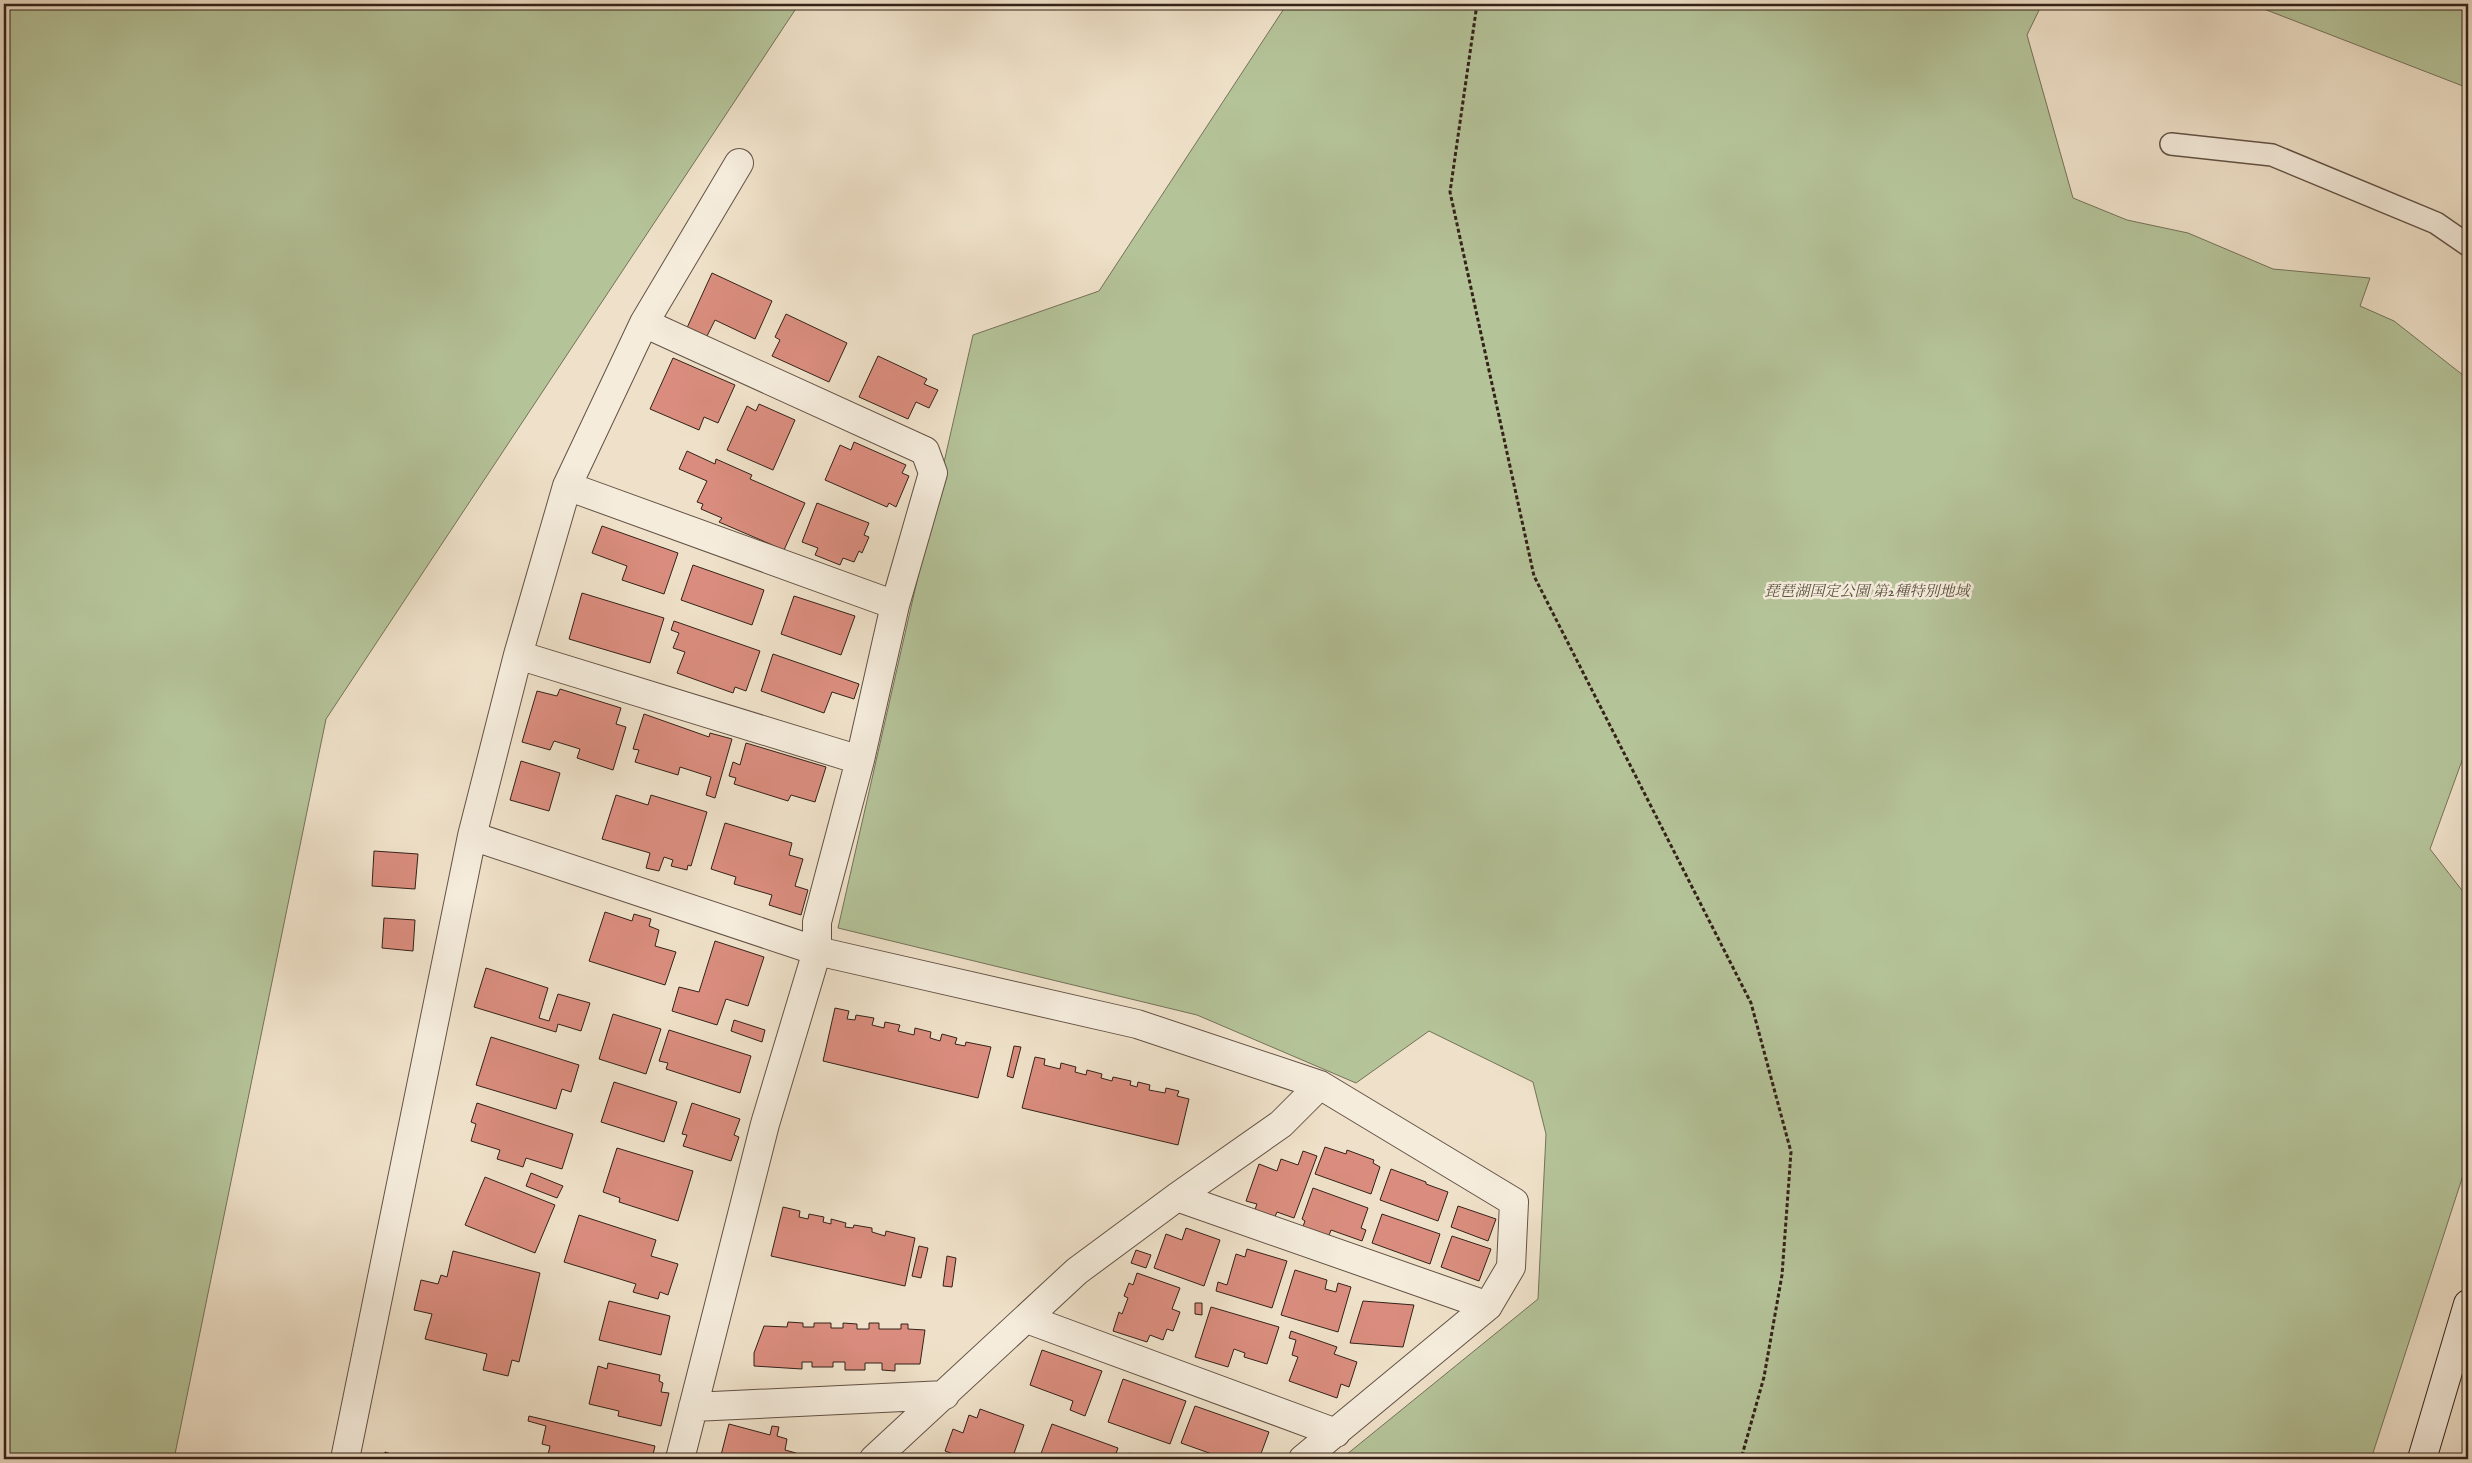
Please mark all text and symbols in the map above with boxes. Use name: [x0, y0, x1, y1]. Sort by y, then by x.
park label: 琵琶湖国定公園 第2種特別地域: [1764, 582, 1972, 601]

